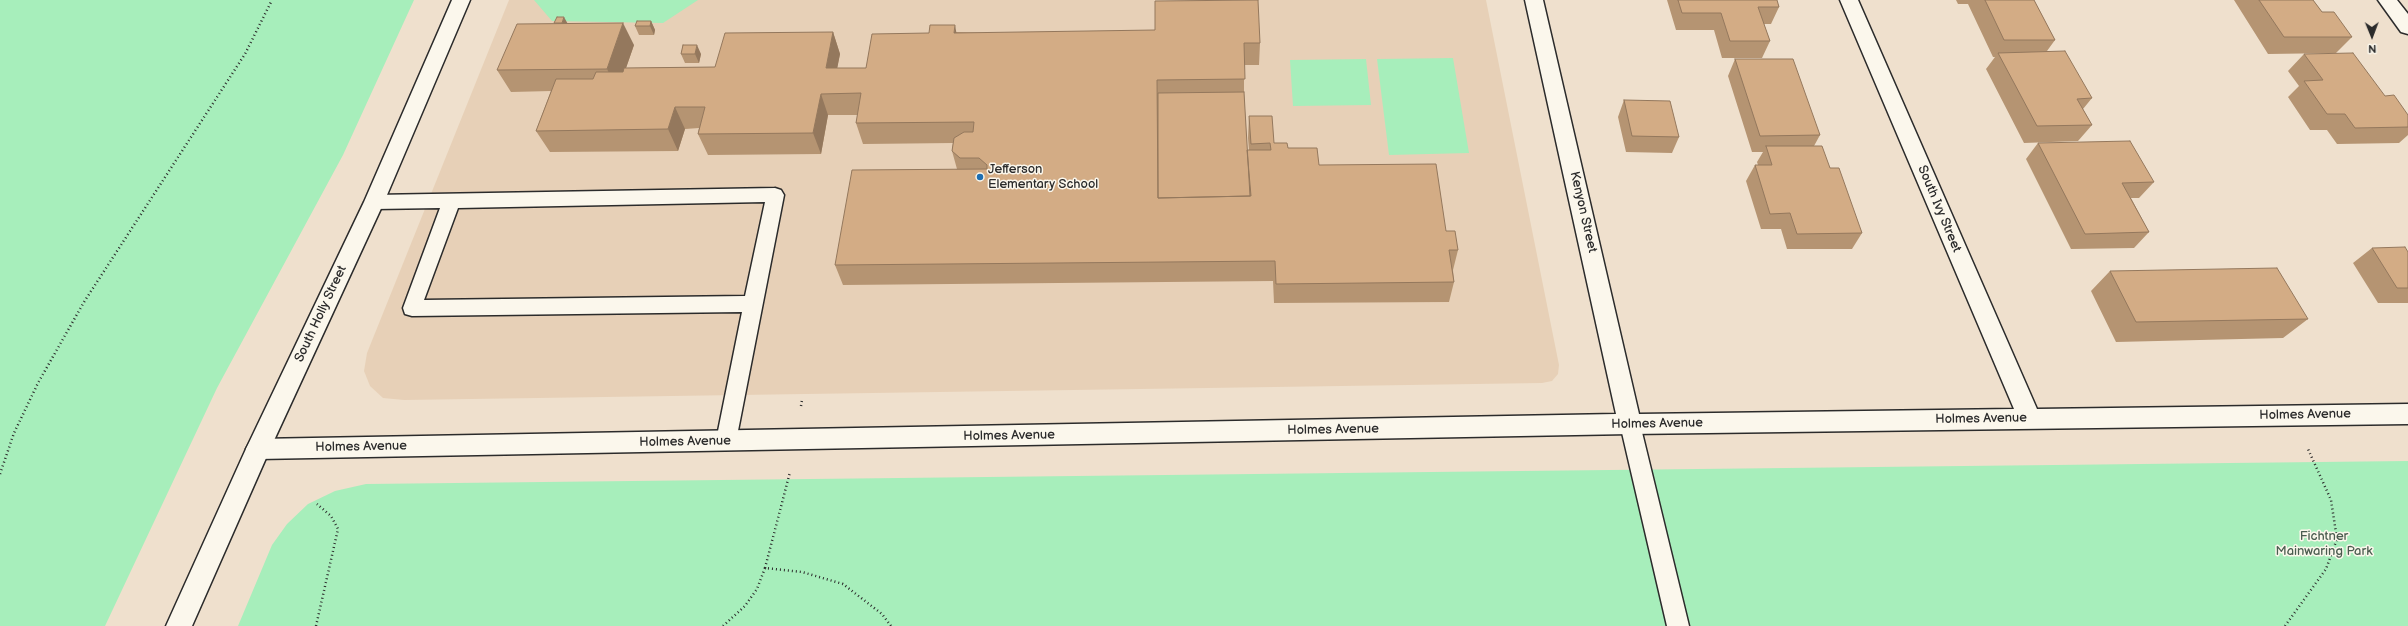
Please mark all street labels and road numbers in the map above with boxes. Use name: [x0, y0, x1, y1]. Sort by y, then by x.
street label: South Ivy Street: [1914, 163, 1964, 255]
street label: Kenyon Street: [1566, 170, 1600, 254]
street label: South Holly Street: [292, 263, 350, 365]
street label: Holmes Avenue: [2259, 406, 2351, 424]
street label: Holmes Avenue: [1935, 410, 2027, 428]
street label: Holmes Avenue: [1611, 415, 1703, 433]
street label: Holmes Avenue: [1287, 421, 1379, 439]
street label: Holmes Avenue: [963, 427, 1055, 445]
street label: Holmes Avenue: [639, 433, 731, 451]
street label: Holmes Avenue: [315, 438, 407, 456]

